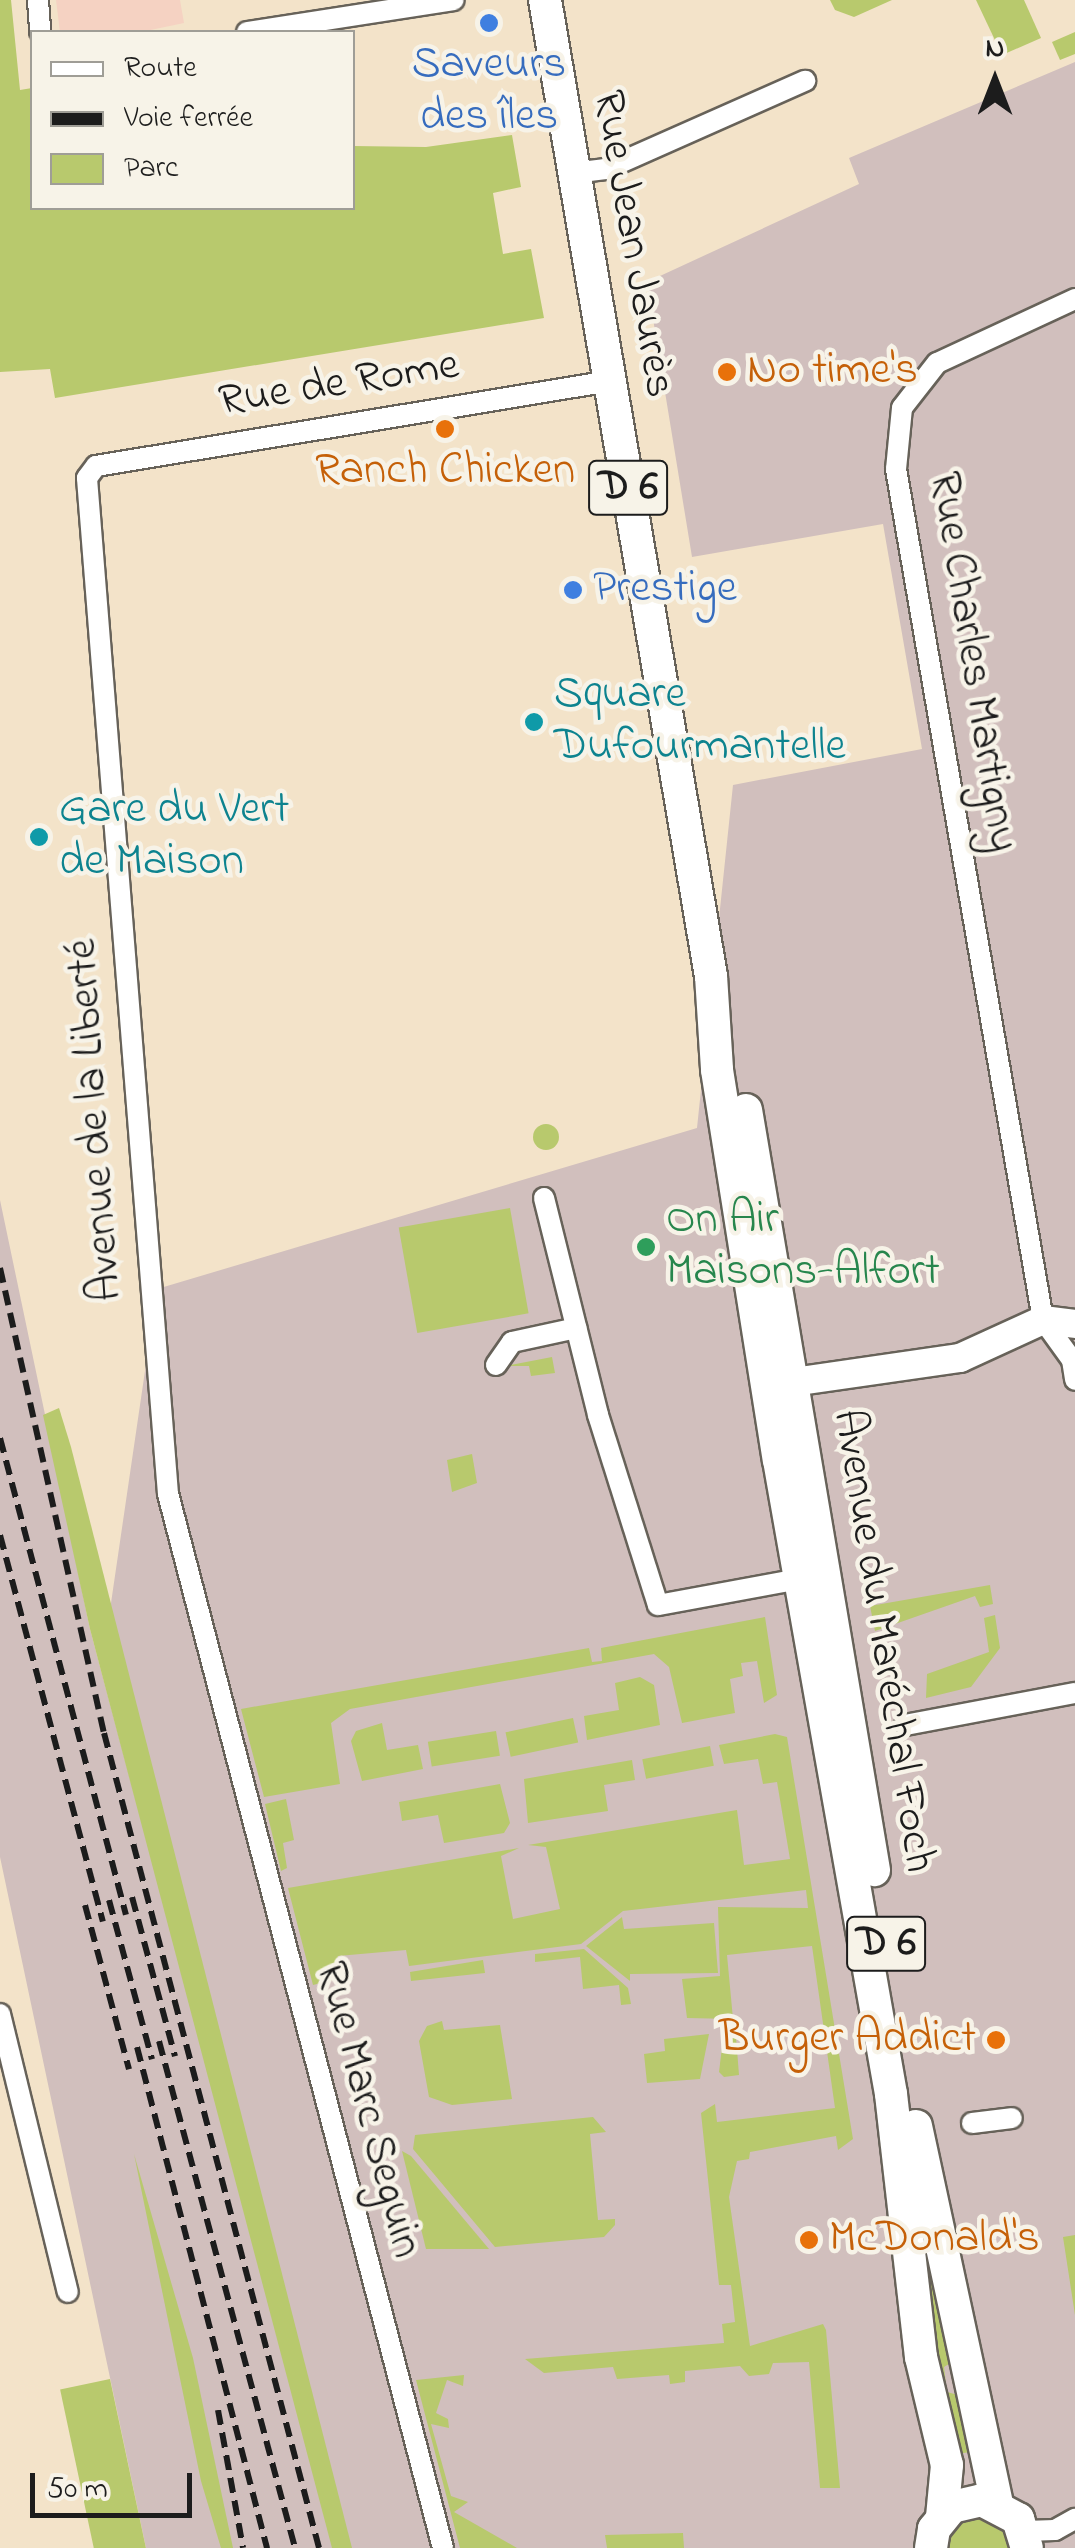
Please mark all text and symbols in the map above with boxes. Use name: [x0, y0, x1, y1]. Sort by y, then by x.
marker: Saveurs des îles: [478, 12, 500, 34]
text: N: [986, 29, 1004, 70]
legend: [30, 30, 355, 210]
north arrow: [945, 30, 1045, 130]
place label: Saveurs des îles: [412, 39, 566, 145]
text: Route: [124, 47, 197, 91]
street label: Rue Jean Jaurès: [578, 86, 686, 402]
text: Voie ferrée: [124, 97, 253, 141]
text: Parc: [124, 147, 178, 191]
street label: Rue de Rome: [215, 339, 463, 431]
place label: No time's: [747, 345, 918, 399]
marker: No time's: [716, 361, 738, 383]
marker: Ranch Chicken: [434, 418, 456, 440]
place label: Ranch Chicken: [315, 445, 575, 499]
road number: D 6: [588, 451, 668, 525]
street label: Rue Charles Martigny: [915, 468, 1029, 856]
place label: Prestige: [593, 563, 737, 617]
marker: Prestige: [562, 579, 584, 601]
place label: Square Dufourmantelle: [554, 669, 846, 775]
marker: Square Dufourmantelle: [523, 711, 545, 733]
place label: Gare du Vert de Maison: [59, 784, 289, 890]
marker: Gare du Vert de Maison: [28, 826, 50, 848]
street label: Avenue de la Liberté: [56, 937, 136, 1303]
place label: On Air Maisons-Alfort: [666, 1194, 940, 1300]
marker: On Air Maisons-Alfort: [635, 1236, 657, 1258]
street label: Avenue du Maréchal Foch: [819, 1406, 945, 1876]
road number: D 6: [846, 1907, 926, 1981]
street label: Rue Marc Seguin: [302, 1956, 432, 2264]
place label: Burger Addict: [719, 2013, 976, 2067]
marker: Burger Addict: [985, 2029, 1007, 2051]
place label: McDonald's: [829, 2213, 1040, 2267]
marker: McDonald's: [798, 2229, 820, 2251]
scale bar: [35, 2453, 198, 2515]
text: 50 m: [47, 2468, 108, 2512]

